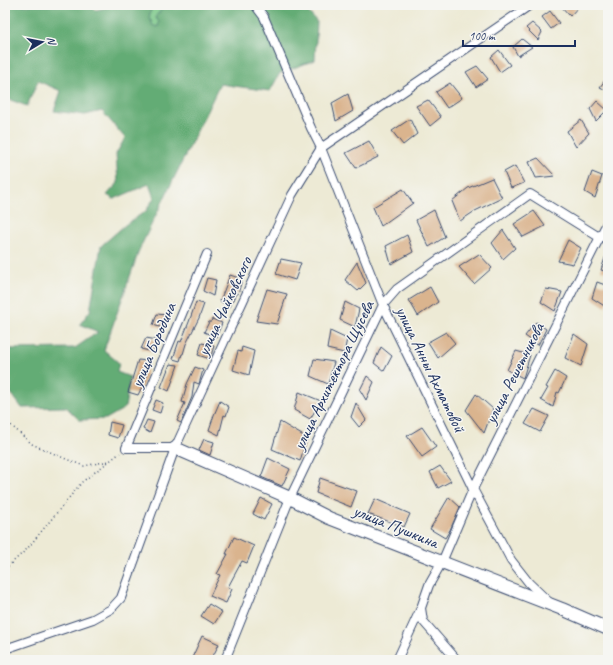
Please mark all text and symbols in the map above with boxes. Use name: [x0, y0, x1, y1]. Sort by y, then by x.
north arrow: [22, 22, 62, 62]
scale bar: [463, 22, 575, 48]
text: 100 m: [469, 28, 496, 44]
text: N: [44, 36, 60, 47]
street label: улица Чайковского: [192, 253, 257, 360]
street label: улица Архитектора Щусева: [288, 296, 379, 454]
street label: улица Бородина: [126, 298, 181, 392]
street label: улица Анны Ахматовой: [390, 302, 471, 437]
street label: улица Решетникова: [480, 318, 549, 428]
street label: улица Пушкина: [349, 500, 443, 554]

